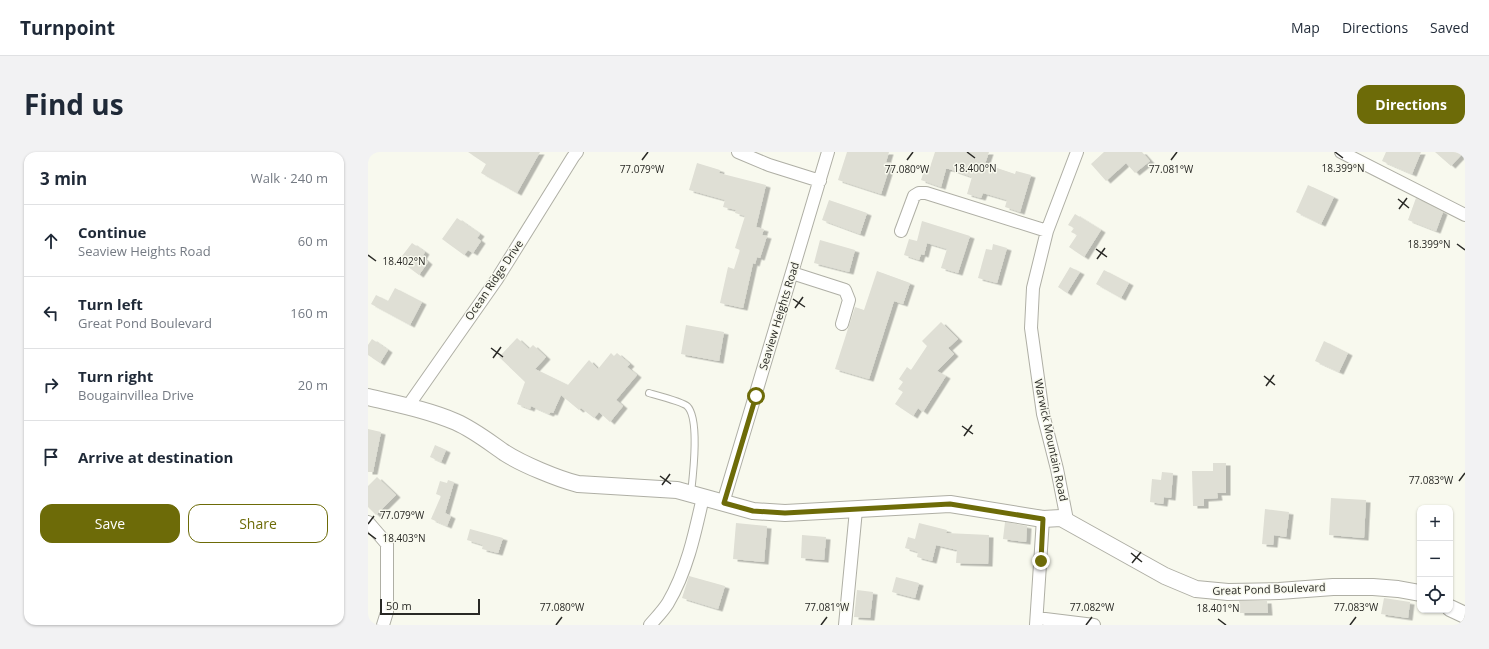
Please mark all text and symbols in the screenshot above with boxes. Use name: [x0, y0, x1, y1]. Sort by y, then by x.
text: Turnpoint: [20, 15, 115, 41]
text: Map: [1291, 18, 1320, 37]
text: Directions: [1342, 18, 1408, 37]
text: Saved: [1430, 18, 1469, 37]
text: Find us: [24, 85, 124, 123]
button: Directions: [1357, 85, 1465, 124]
text: 18.400°N: [953, 161, 997, 175]
text: 18.399°N: [1321, 161, 1365, 175]
text: 77.079°W: [620, 162, 665, 176]
text: 77.080°W: [885, 162, 930, 176]
text: 77.081°W: [1149, 162, 1194, 176]
text: 3 min: [40, 167, 87, 190]
text: Walk · 240 m: [251, 169, 328, 187]
text: Continue: [78, 222, 146, 242]
icon: ahead: [40, 230, 62, 252]
text: 60 m: [298, 232, 328, 250]
street label: Ocean Ridge Drive: [461, 237, 526, 323]
text: 18.399°N: [1407, 237, 1451, 251]
text: Seaview Heights Road: [78, 242, 211, 260]
text: 18.402°N: [382, 254, 426, 268]
street label: Seaview Heights Road: [755, 260, 802, 372]
text: Turn left: [78, 294, 143, 314]
icon: left: [40, 302, 62, 324]
text: 160 m: [290, 304, 328, 322]
text: Great Pond Boulevard: [78, 314, 212, 332]
text: Turn right: [78, 366, 153, 386]
icon: right: [40, 374, 62, 396]
text: 20 m: [298, 376, 328, 394]
street label: Warwick Mountain Road: [1031, 377, 1072, 502]
text: Bougainvillea Drive: [78, 386, 194, 404]
route start: [747, 387, 765, 405]
icon: arrive: [40, 446, 62, 468]
text: Arrive at destination: [78, 447, 233, 467]
text: 77.083°W: [1409, 473, 1454, 487]
button: Save: [40, 504, 180, 543]
button: Share: [188, 504, 328, 543]
map controls: [1417, 505, 1453, 613]
button: +: [1417, 505, 1453, 541]
text: 77.079°W: [380, 508, 425, 522]
text: 18.403°N: [382, 531, 426, 545]
button: −: [1417, 541, 1453, 577]
route end: [1032, 552, 1050, 570]
button: locate: [1417, 577, 1453, 613]
street label: Great Pond Boulevard: [1212, 579, 1326, 598]
scale bar: [380, 597, 480, 616]
text: 50 m: [386, 598, 412, 613]
text: 77.080°W: [540, 600, 585, 614]
text: 77.081°W: [805, 600, 850, 614]
text: 77.082°W: [1070, 600, 1115, 614]
text: 77.083°W: [1334, 600, 1379, 614]
text: 18.401°N: [1196, 601, 1240, 615]

